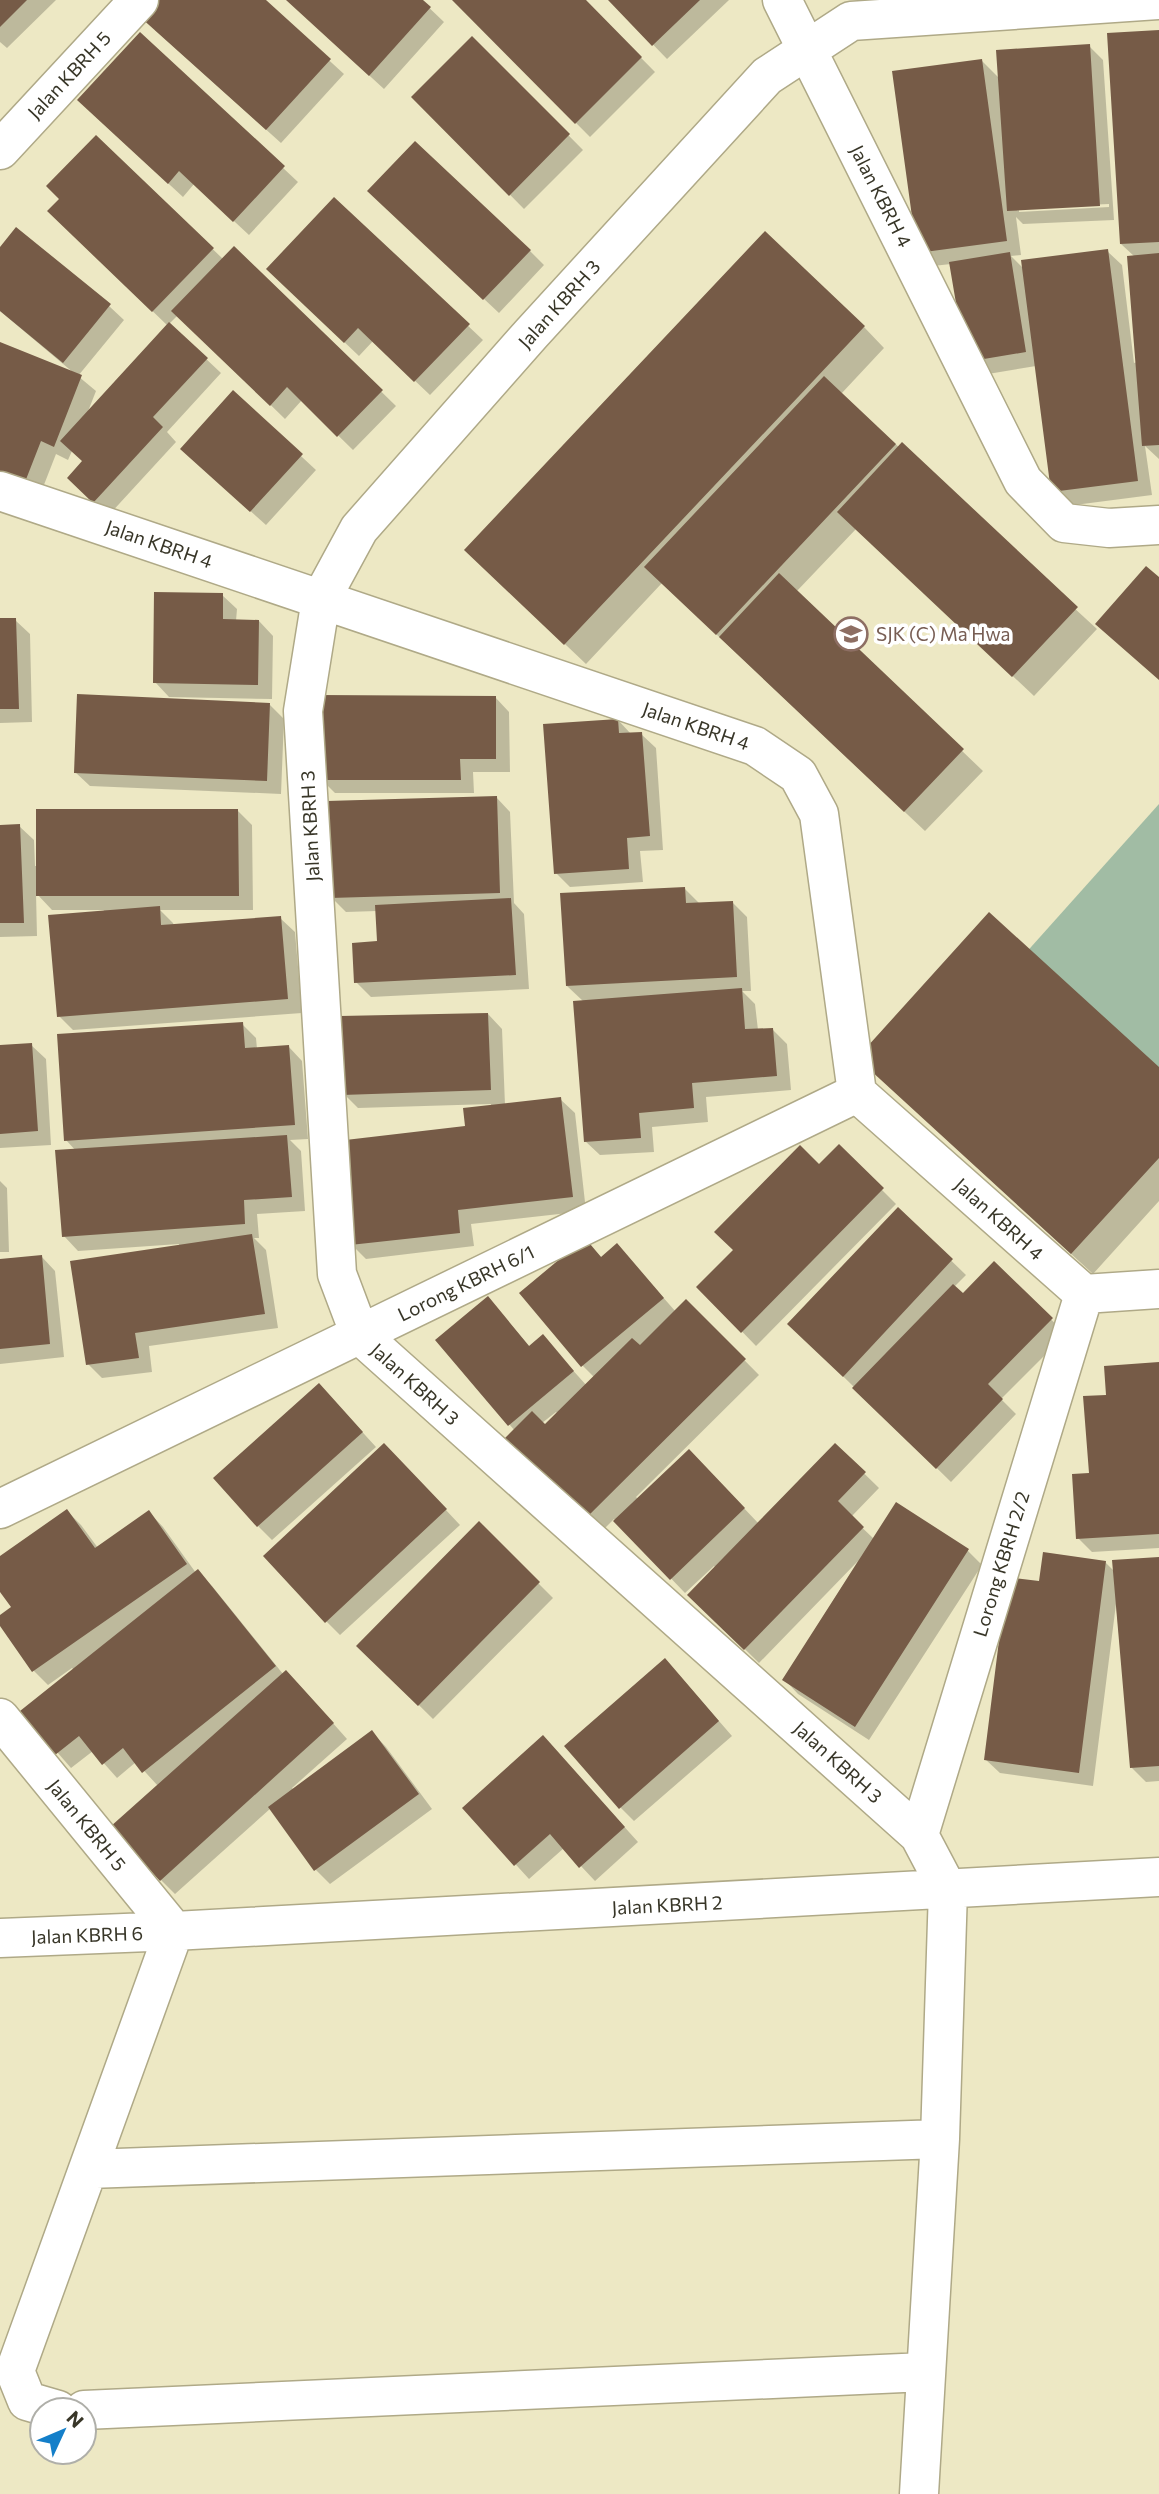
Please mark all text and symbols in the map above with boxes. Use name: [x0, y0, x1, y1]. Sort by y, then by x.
street label: Jalan KBRH 5: [22, 26, 115, 123]
street label: Jalan KBRH 4: [846, 141, 917, 251]
street label: Jalan KBRH 3: [513, 255, 604, 353]
street label: Jalan KBRH 4: [103, 514, 216, 573]
school or university icon: SJK (C) Ma Hwa: [832, 615, 870, 653]
place label: SJK (C) Ma Hwa: [876, 622, 1010, 645]
street label: Jalan KBRH 4: [640, 696, 753, 755]
street label: Jalan KBRH 3: [295, 770, 324, 882]
street label: Jalan KBRH 4: [950, 1173, 1049, 1265]
street label: Lorong KBRH 6/1: [394, 1240, 538, 1326]
street label: Jalan KBRH 3: [366, 1338, 464, 1429]
street label: Lorong KBRH 2/2: [967, 1488, 1034, 1639]
street label: Jalan KBRH 3: [789, 1716, 887, 1807]
street label: Jalan KBRH 5: [43, 1774, 131, 1875]
street label: Jalan KBRH 2: [611, 1890, 723, 1919]
street label: Jalan KBRH 6: [31, 1921, 143, 1948]
north arrow: [28, 2396, 98, 2466]
text: N: [62, 2406, 89, 2432]

